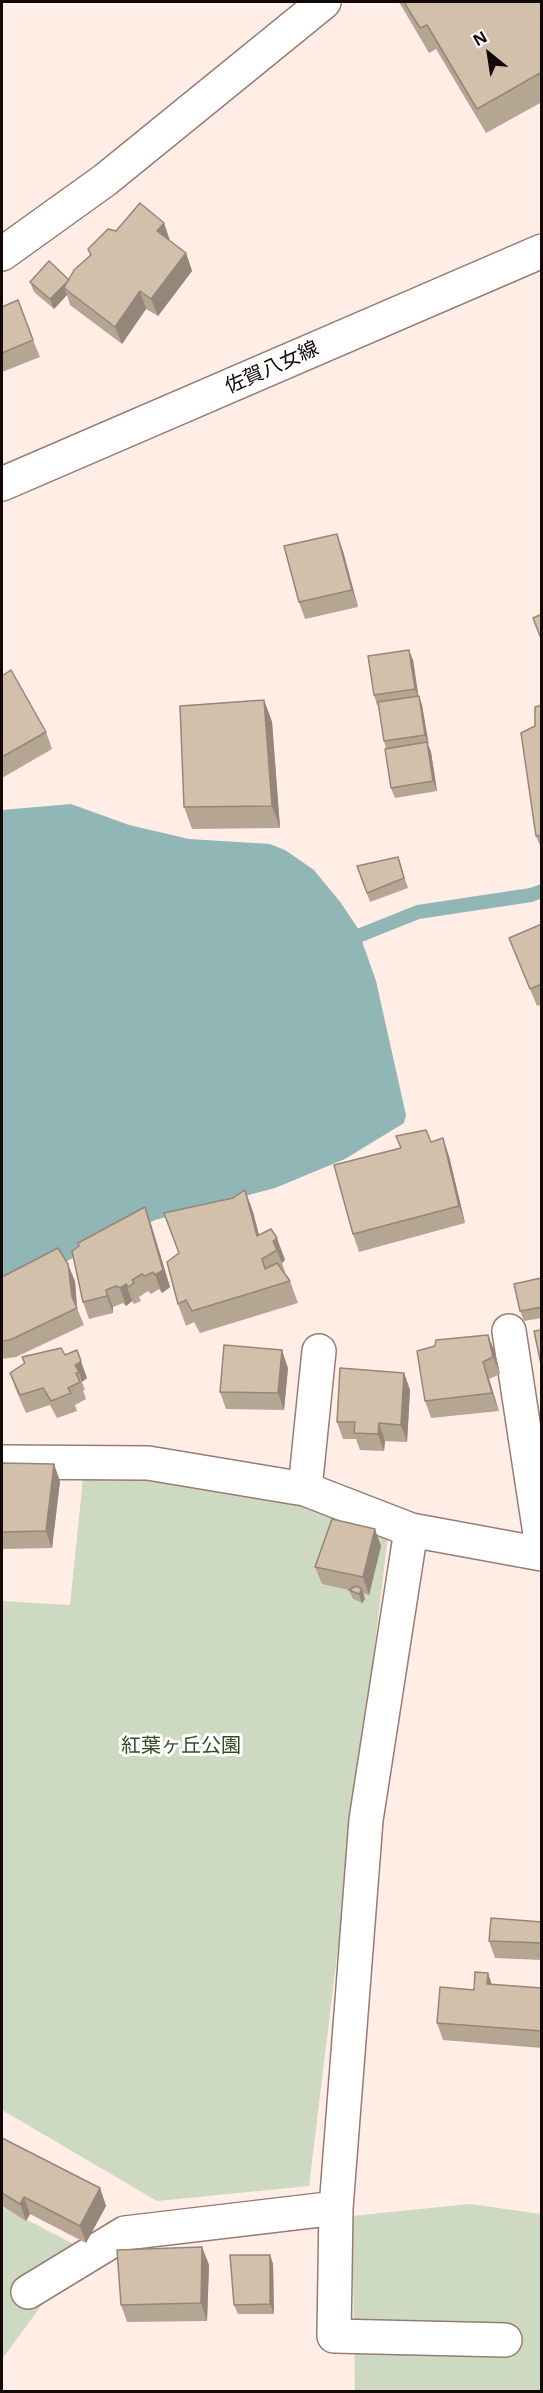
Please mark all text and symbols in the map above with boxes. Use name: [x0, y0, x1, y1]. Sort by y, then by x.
north arrow: [459, 24, 519, 84]
text: N: [469, 26, 491, 51]
street label: 佐賀八女線: [221, 337, 323, 399]
park label: 紅葉ヶ丘公園: [121, 1734, 241, 1758]

